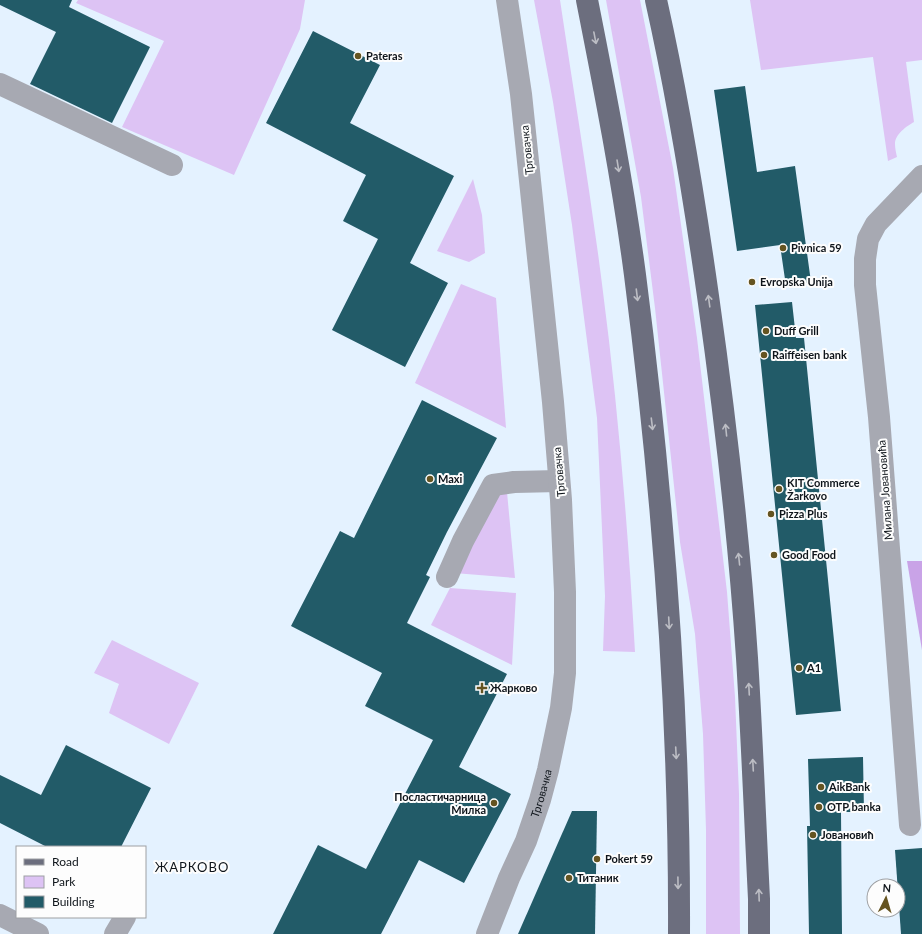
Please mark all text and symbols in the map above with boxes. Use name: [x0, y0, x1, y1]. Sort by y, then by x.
one-way arrow: [591, 31, 599, 44]
place label: Pateras: [366, 49, 403, 62]
marker: Pateras: [353, 51, 363, 61]
street label: Трговачка: [517, 125, 536, 175]
one-way arrow: [614, 159, 622, 172]
place label: Pivnica 59: [791, 241, 842, 254]
marker: Pivnica 59: [778, 243, 788, 253]
place label: Evropska Unija: [760, 275, 833, 288]
marker: Evropska Unija: [747, 277, 757, 287]
one-way arrow: [633, 288, 641, 301]
one-way arrow: [705, 295, 713, 308]
place label: Duff Grill: [774, 324, 819, 337]
marker: Duff Grill: [761, 326, 771, 336]
place label: Raiffeisen bank: [772, 348, 847, 361]
marker: Raiffeisen bank: [759, 350, 769, 360]
one-way arrow: [648, 417, 656, 430]
one-way arrow: [723, 424, 730, 437]
street label: Милана Јовановића: [875, 440, 894, 541]
street label: Трговачка: [550, 447, 567, 497]
place label: Maxi: [438, 472, 463, 485]
marker: Maxi: [425, 474, 435, 484]
place label: KIT Commerce Žarkovo: [787, 476, 860, 502]
marker: KIT Commerce Žarkovo: [774, 484, 784, 494]
place label: Pizza Plus: [779, 507, 828, 520]
marker: Pizza Plus: [766, 509, 776, 519]
place label: Good Food: [782, 548, 836, 561]
marker: Good Food: [769, 550, 779, 560]
one-way arrow: [736, 553, 743, 566]
one-way arrow: [665, 616, 672, 629]
place label: A1: [806, 661, 821, 674]
marker: A1: [794, 663, 804, 673]
place label: Жарково: [490, 681, 537, 694]
marker: Жарково: [477, 683, 487, 693]
one-way arrow: [745, 683, 752, 696]
one-way arrow: [672, 746, 680, 759]
one-way arrow: [749, 759, 756, 772]
street label: Трговачка: [528, 768, 554, 819]
place label: AikBank: [828, 780, 870, 793]
marker: AikBank: [816, 782, 826, 792]
place label: Посластичарница Милка: [394, 790, 486, 816]
marker: Посластичарница Милка: [489, 798, 499, 808]
place label: OTP banka: [827, 800, 881, 813]
marker: OTP banka: [814, 802, 824, 812]
place label: Јовановић: [821, 828, 874, 841]
marker: Јовановић: [808, 830, 818, 840]
legend: [16, 846, 146, 918]
place label: Pokert 59: [605, 852, 653, 865]
text: Road: [52, 854, 79, 869]
marker: Pokert 59: [592, 854, 602, 864]
district label: ЖАРКОВО: [155, 859, 229, 875]
place label: Титаник: [577, 871, 619, 884]
marker: Титаник: [564, 873, 574, 883]
text: Park: [52, 874, 76, 889]
one-way arrow: [675, 876, 682, 889]
north arrow: [866, 878, 906, 918]
text: N: [882, 881, 892, 894]
one-way arrow: [755, 889, 762, 902]
text: Building: [52, 894, 95, 909]

